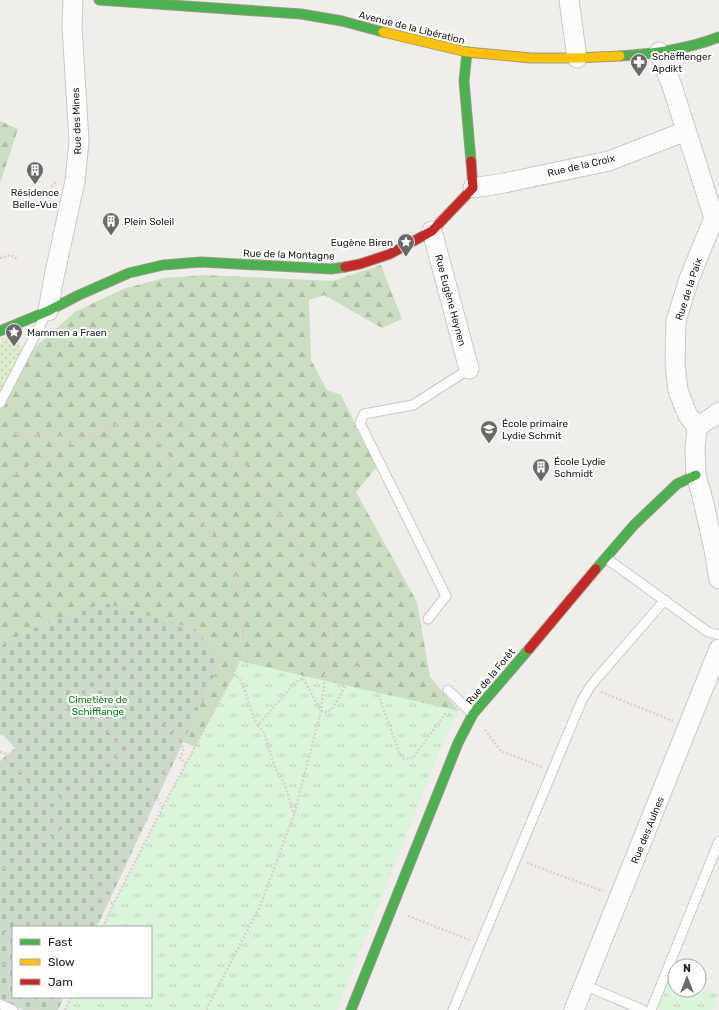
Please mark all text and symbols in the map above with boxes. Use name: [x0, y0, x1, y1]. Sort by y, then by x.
street label: Avenue de la Libération: [358, 9, 466, 47]
place label: Schëfflenger Apdikt: [652, 51, 712, 75]
pharmacy icon: Schëfflenger Apdikt: [629, 52, 649, 77]
street label: Rue des Mines: [70, 87, 84, 155]
street label: Rue de la Croix: [546, 152, 617, 180]
building icon: Résidence Belle-Vue: [25, 160, 45, 185]
place label: Résidence Belle-Vue: [11, 187, 60, 211]
building icon: Plein Soleil: [101, 211, 121, 236]
place label: Plein Soleil: [124, 216, 174, 228]
place icon: Eugène Biren: [396, 232, 416, 257]
place label: Eugène Biren: [331, 237, 393, 249]
street label: Rue de la Montagne: [243, 247, 335, 263]
street label: Rue Eugène Heynen: [432, 253, 468, 347]
street label: Rue de la Paix: [673, 256, 705, 322]
place icon: Mammen a Fraen: [4, 322, 24, 347]
place label: Mammen a Fraen: [27, 327, 107, 339]
place label: École primaire Lydie Schmit: [502, 418, 568, 442]
school or university icon: École primaire Lydie Schmit: [479, 419, 499, 444]
place label: École Lydie Schmidt: [554, 456, 606, 480]
building icon: École Lydie Schmidt: [531, 457, 551, 482]
street label: Rue de la Forêt: [464, 646, 518, 707]
park label: Cimetière de Schifflange: [69, 694, 128, 718]
street label: Rue des Aulnes: [629, 795, 667, 866]
legend: [12, 926, 152, 998]
text: Fast: [48, 935, 72, 949]
text: Slow: [48, 955, 75, 969]
north arrow: [667, 958, 707, 998]
text: N: [683, 962, 691, 975]
text: Jam: [48, 975, 73, 989]

